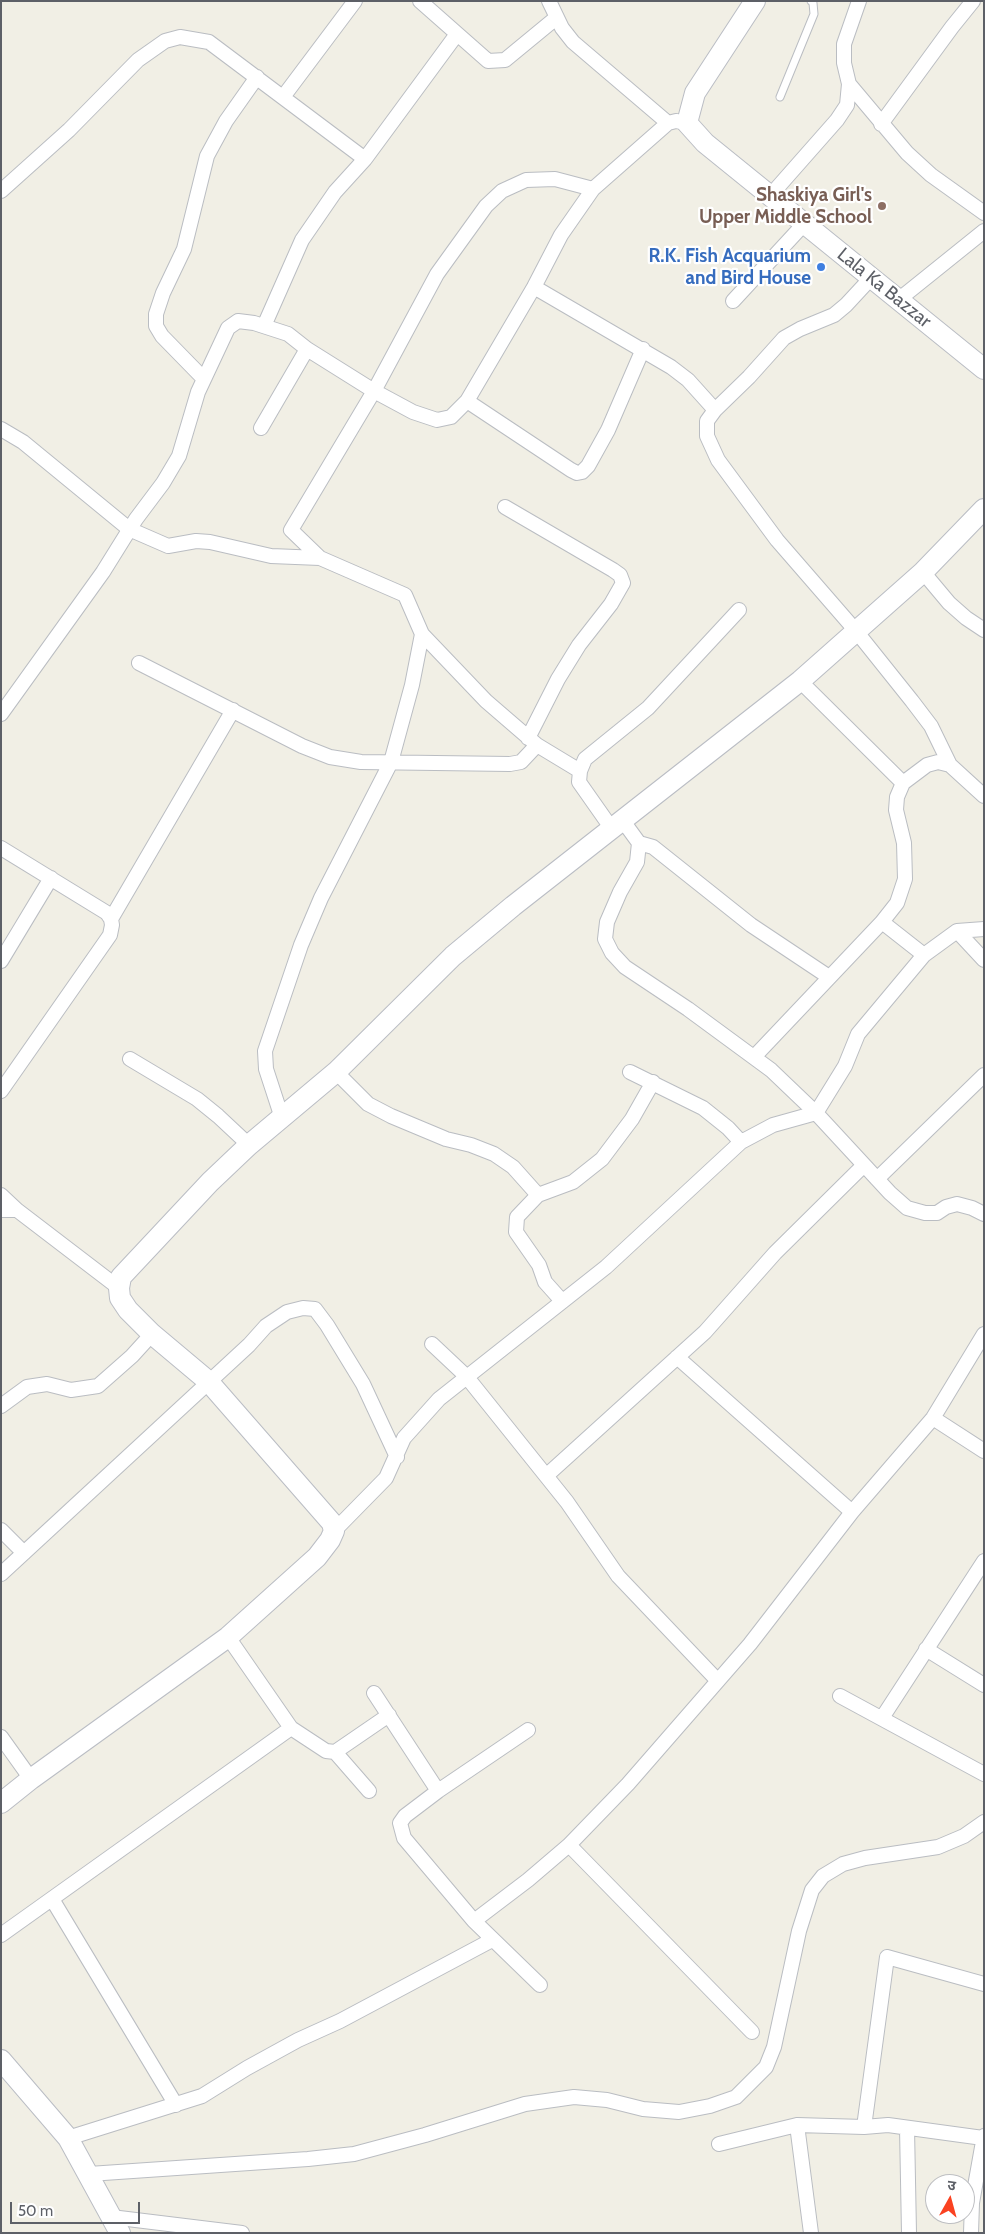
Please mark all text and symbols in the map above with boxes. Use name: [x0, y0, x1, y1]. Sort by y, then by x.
place label: Shaskiya Girl's Upper Middle School: [699, 184, 872, 228]
marker: Shaskiya Girl's Upper Middle School: [876, 200, 888, 212]
street label: Lala Ka Bazzar: [832, 243, 936, 333]
place label: R.K. Fish Acquarium and Bird House: [648, 245, 811, 289]
marker: R.K. Fish Acquarium and Bird House: [815, 261, 827, 273]
north arrow: [925, 2174, 975, 2224]
text: उ: [947, 2176, 957, 2195]
scale bar: [12, 2192, 142, 2224]
text: 50 m: [18, 2202, 53, 2220]

